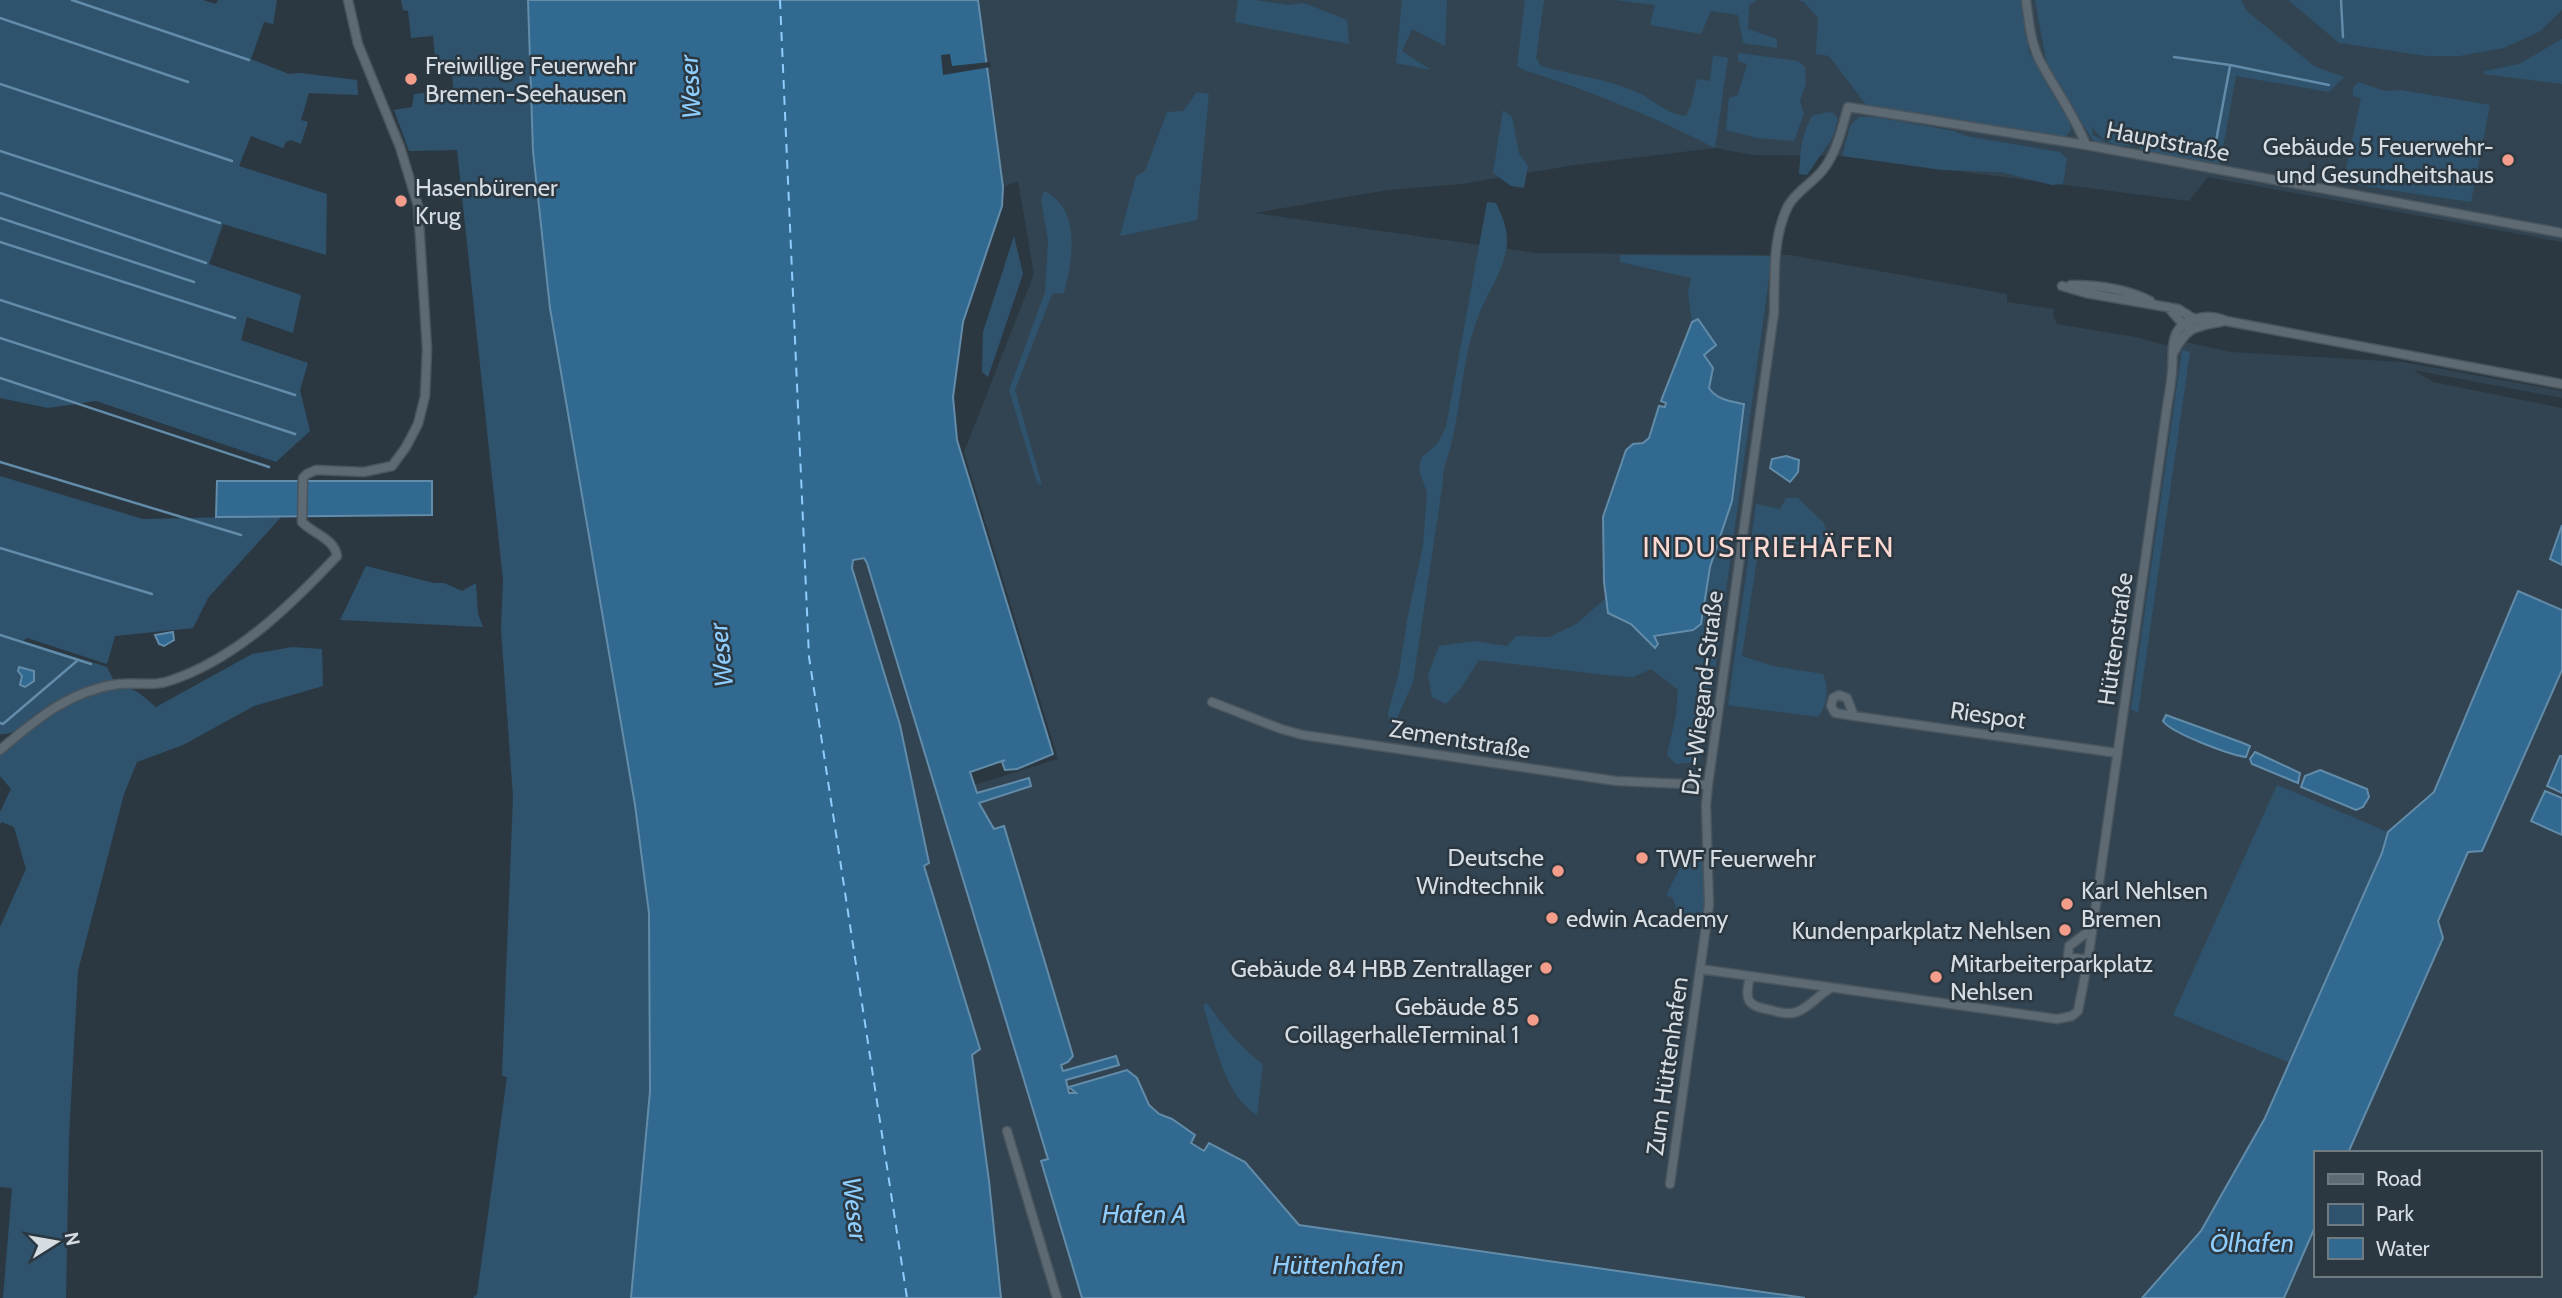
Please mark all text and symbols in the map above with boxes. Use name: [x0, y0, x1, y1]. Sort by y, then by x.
place label: Freiwillige Feuerwehr Bremen-Seehausen: [425, 51, 636, 108]
water label: Weser: [672, 53, 708, 120]
marker: Freiwillige Feuerwehr Bremen-Seehausen: [403, 71, 419, 87]
street label: Hauptstraße: [2104, 115, 2232, 167]
place label: Gebäude 5 Feuerwehr- und Gesundheitshaus: [2263, 132, 2494, 189]
marker: Gebäude 5 Feuerwehr- und Gesundheitshaus: [2500, 152, 2516, 168]
place label: Hasenbürener Krug: [415, 173, 558, 230]
marker: Hasenbürener Krug: [393, 193, 409, 209]
district label: INDUSTRIEHÄFEN: [1642, 530, 1896, 564]
street label: Hüttenstraße: [2091, 571, 2139, 707]
street label: Dr.-Wiegand-Straße: [1675, 589, 1729, 797]
water label: Weser: [702, 620, 740, 689]
street label: Riespot: [1948, 695, 2028, 735]
street label: Zementstraße: [1387, 714, 1533, 764]
place label: Deutsche Windtechnik: [1416, 843, 1544, 900]
place label: TWF Feuerwehr: [1656, 844, 1816, 873]
marker: TWF Feuerwehr: [1634, 850, 1650, 866]
marker: Deutsche Windtechnik: [1550, 863, 1566, 879]
place label: Karl Nehlsen Bremen: [2081, 876, 2208, 933]
marker: Karl Nehlsen Bremen: [2059, 896, 2075, 912]
place label: edwin Academy: [1566, 904, 1728, 933]
marker: edwin Academy: [1544, 910, 1560, 926]
place label: Kundenparkplatz Nehlsen: [1791, 916, 2051, 945]
marker: Kundenparkplatz Nehlsen: [2057, 922, 2073, 938]
place label: Mitarbeiterparkplatz Nehlsen: [1950, 949, 2153, 1006]
place label: Gebäude 84 HBB Zentrallager: [1231, 954, 1532, 983]
marker: Gebäude 84 HBB Zentrallager: [1538, 960, 1554, 976]
marker: Mitarbeiterparkplatz Nehlsen: [1928, 969, 1944, 985]
street label: Zum Hüttenhafen: [1640, 975, 1694, 1157]
place label: Gebäude 85 CoillagerhalleTerminal 1: [1284, 992, 1519, 1049]
marker: Gebäude 85 CoillagerhalleTerminal 1: [1525, 1012, 1541, 1028]
legend: [2314, 1151, 2541, 1277]
text: Road: [2376, 1166, 2422, 1191]
water label: Weser: [835, 1175, 875, 1244]
water label: Hafen A: [1102, 1198, 1186, 1230]
text: Park: [2376, 1201, 2414, 1226]
north arrow: [21, 1207, 91, 1277]
water label: Ölhafen: [2210, 1227, 2294, 1259]
text: N: [60, 1230, 85, 1248]
text: Water: [2376, 1236, 2430, 1261]
water label: Hüttenhafen: [1272, 1249, 1404, 1281]

